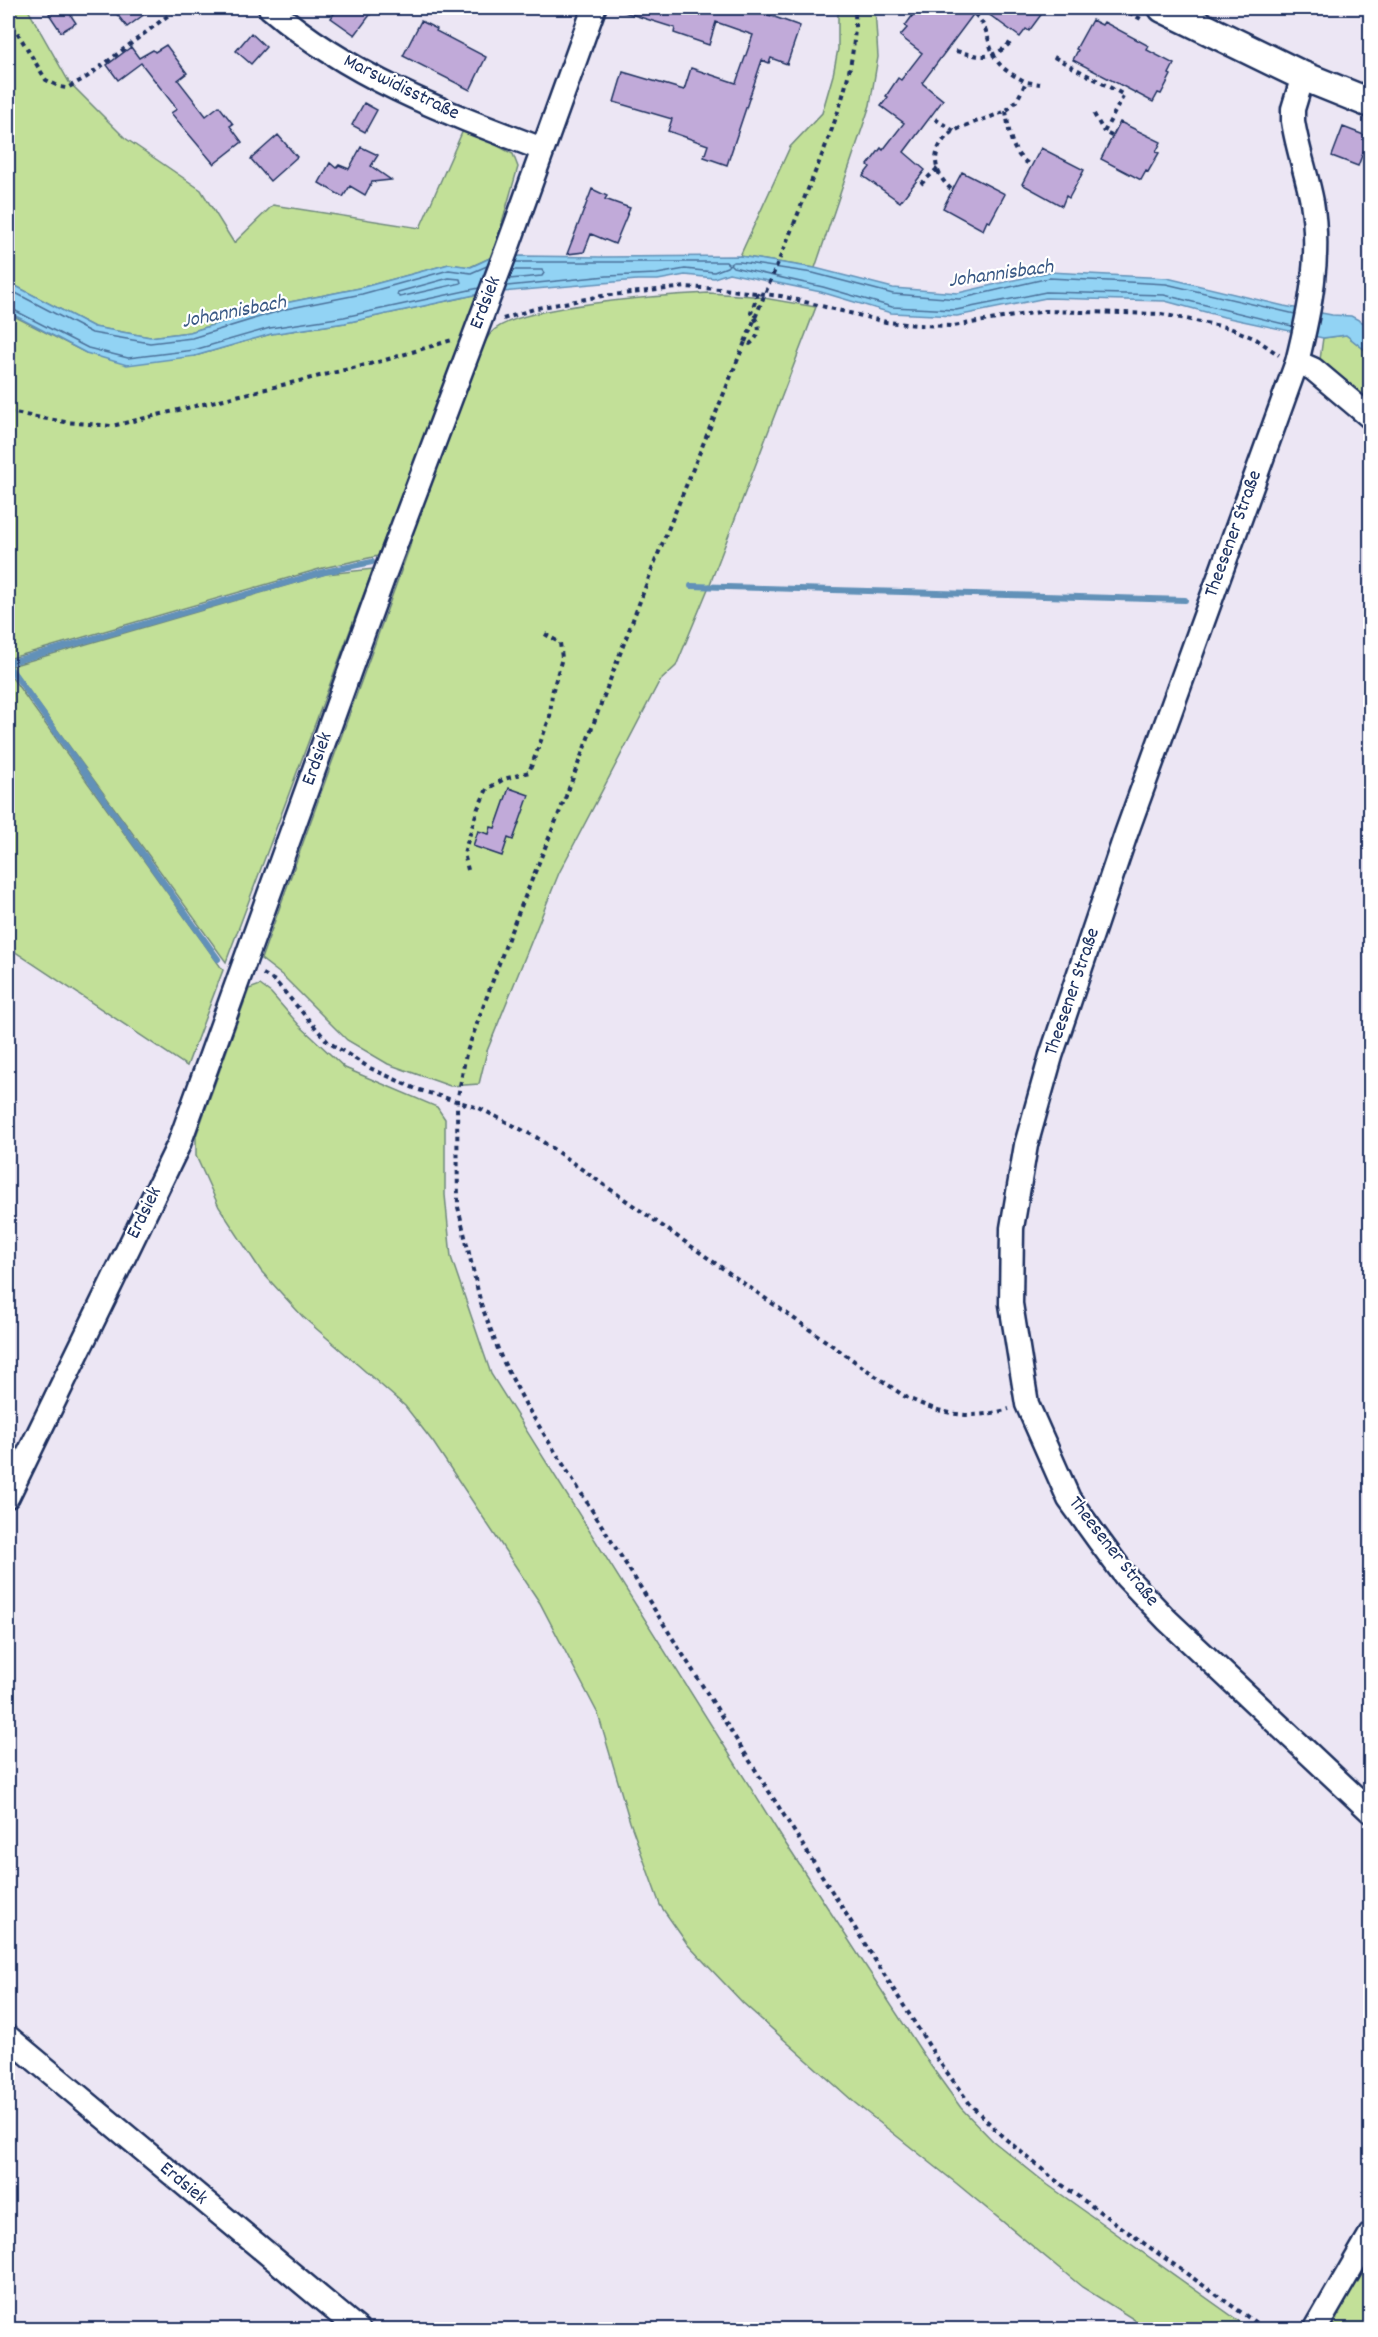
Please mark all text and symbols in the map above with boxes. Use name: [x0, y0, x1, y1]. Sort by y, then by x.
street label: Marswidisstraße: [338, 48, 464, 128]
water label: Johannisbach: [947, 253, 1057, 297]
street label: Erdsiek: [463, 272, 509, 334]
water label: Johannisbach: [179, 288, 290, 338]
street label: Theesener Straße: [1198, 466, 1270, 601]
street label: Erdsiek: [295, 728, 341, 790]
street label: Theesener Straße: [1038, 924, 1108, 1060]
street label: Erdsiek: [120, 1182, 170, 1244]
street label: Theesener Straße: [1061, 1491, 1165, 1613]
street label: Erdsiek: [153, 2156, 213, 2212]

